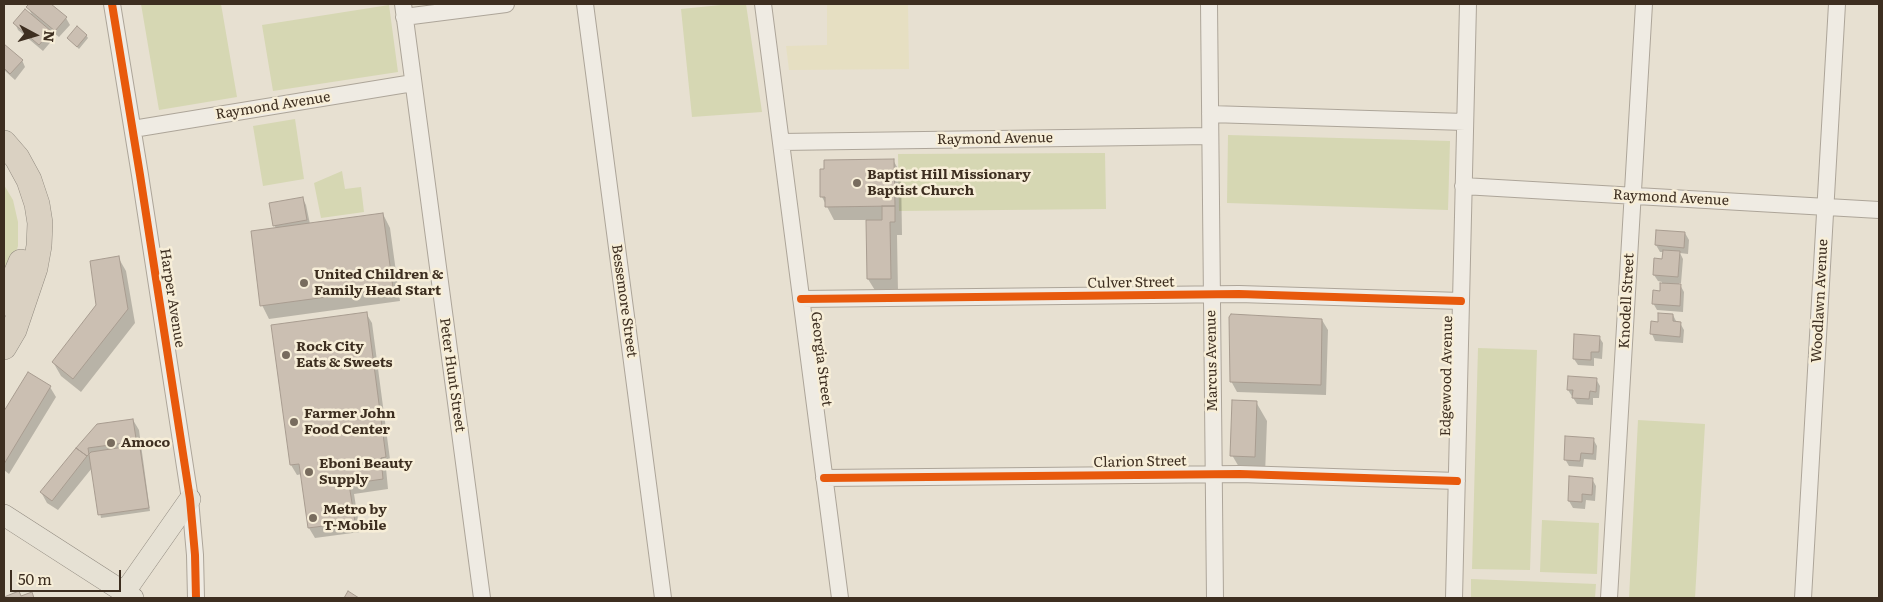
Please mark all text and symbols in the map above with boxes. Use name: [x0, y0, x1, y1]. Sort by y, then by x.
north arrow: [10, 10, 60, 60]
text: N: [39, 30, 60, 43]
street label: Raymond Avenue: [214, 89, 332, 123]
street label: Raymond Avenue: [937, 130, 1053, 148]
place label: Baptist Hill Missionary Baptist Church: [867, 167, 1031, 200]
marker: Baptist Hill Missionary Baptist Church: [851, 177, 863, 189]
street label: Raymond Avenue: [1613, 187, 1729, 209]
street label: Woodlawn Avenue: [1808, 239, 1832, 363]
street label: Bessemore Street: [608, 243, 640, 359]
street label: Harper Avenue: [156, 247, 188, 349]
street label: Knodell Street: [1616, 253, 1638, 349]
place label: United Children & Family Head Start: [314, 267, 443, 300]
street label: Culver Street: [1087, 274, 1175, 292]
marker: United Children & Family Head Start: [298, 277, 310, 289]
street label: Marcus Avenue: [1203, 310, 1221, 412]
street label: Georgia Street: [807, 311, 835, 407]
street label: Edgewood Avenue: [1438, 315, 1456, 437]
street label: Peter Hunt Street: [436, 317, 468, 433]
place label: Rock City Eats & Sweets: [296, 339, 393, 372]
marker: Rock City Eats & Sweets: [280, 349, 292, 361]
place label: Farmer John Food Center: [304, 406, 395, 438]
marker: Farmer John Food Center: [288, 416, 300, 428]
place label: Amoco: [121, 435, 170, 451]
marker: Amoco: [105, 437, 117, 449]
street label: Clarion Street: [1093, 453, 1187, 471]
place label: Eboni Beauty Supply: [319, 456, 413, 488]
marker: Eboni Beauty Supply: [303, 466, 315, 478]
place label: Metro by T-Mobile: [323, 502, 387, 534]
marker: Metro by T-Mobile: [307, 512, 319, 524]
scale bar: [12, 560, 124, 592]
text: 50 m: [18, 567, 52, 590]

